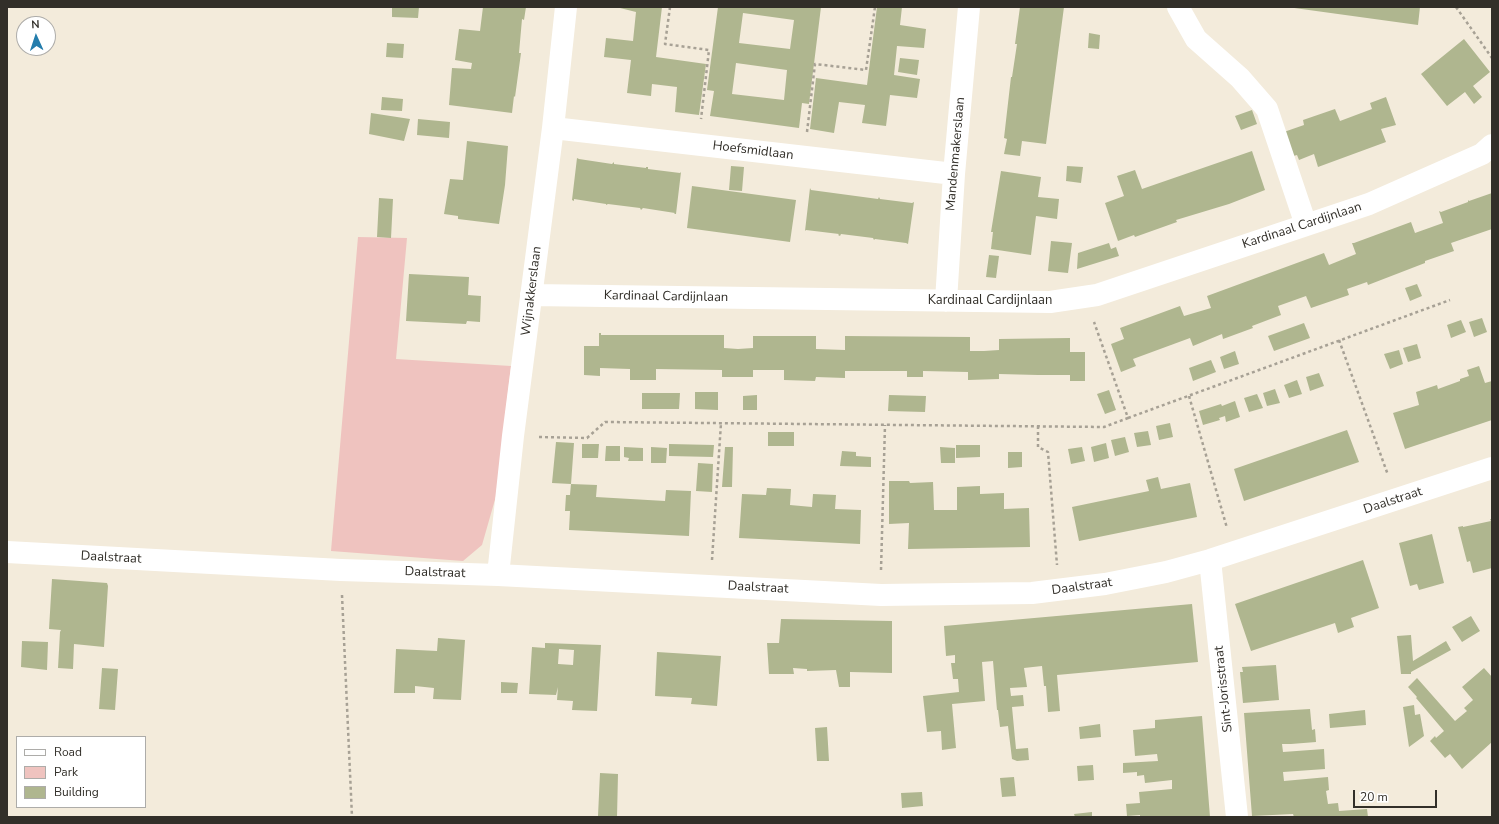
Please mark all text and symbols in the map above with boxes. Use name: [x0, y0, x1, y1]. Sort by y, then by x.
north arrow: [16, 16, 56, 56]
text: N: [31, 17, 40, 32]
street label: Mandenmakerslaan: [943, 96, 969, 212]
street label: Hoefsmidlaan: [712, 138, 794, 164]
street label: Kardinaal Cardijnlaan: [1240, 199, 1364, 253]
street label: Wijnakkerslaan: [519, 245, 545, 337]
street label: Kardinaal Cardijnlaan: [604, 288, 728, 306]
street label: Kardinaal Cardijnlaan: [928, 293, 1052, 309]
street label: Daalstraat: [1362, 484, 1424, 518]
street label: Daalstraat: [80, 549, 142, 567]
street label: Daalstraat: [404, 564, 466, 582]
street label: Daalstraat: [1051, 575, 1113, 599]
street label: Daalstraat: [727, 579, 789, 597]
street label: Sint-Jorisstraat: [1212, 645, 1236, 733]
legend: [16, 736, 146, 808]
text: Road: [54, 744, 82, 760]
text: Park: [54, 764, 78, 780]
scale bar: [1355, 782, 1439, 808]
text: Building: [54, 784, 99, 800]
text: 20 m: [1360, 789, 1388, 805]

